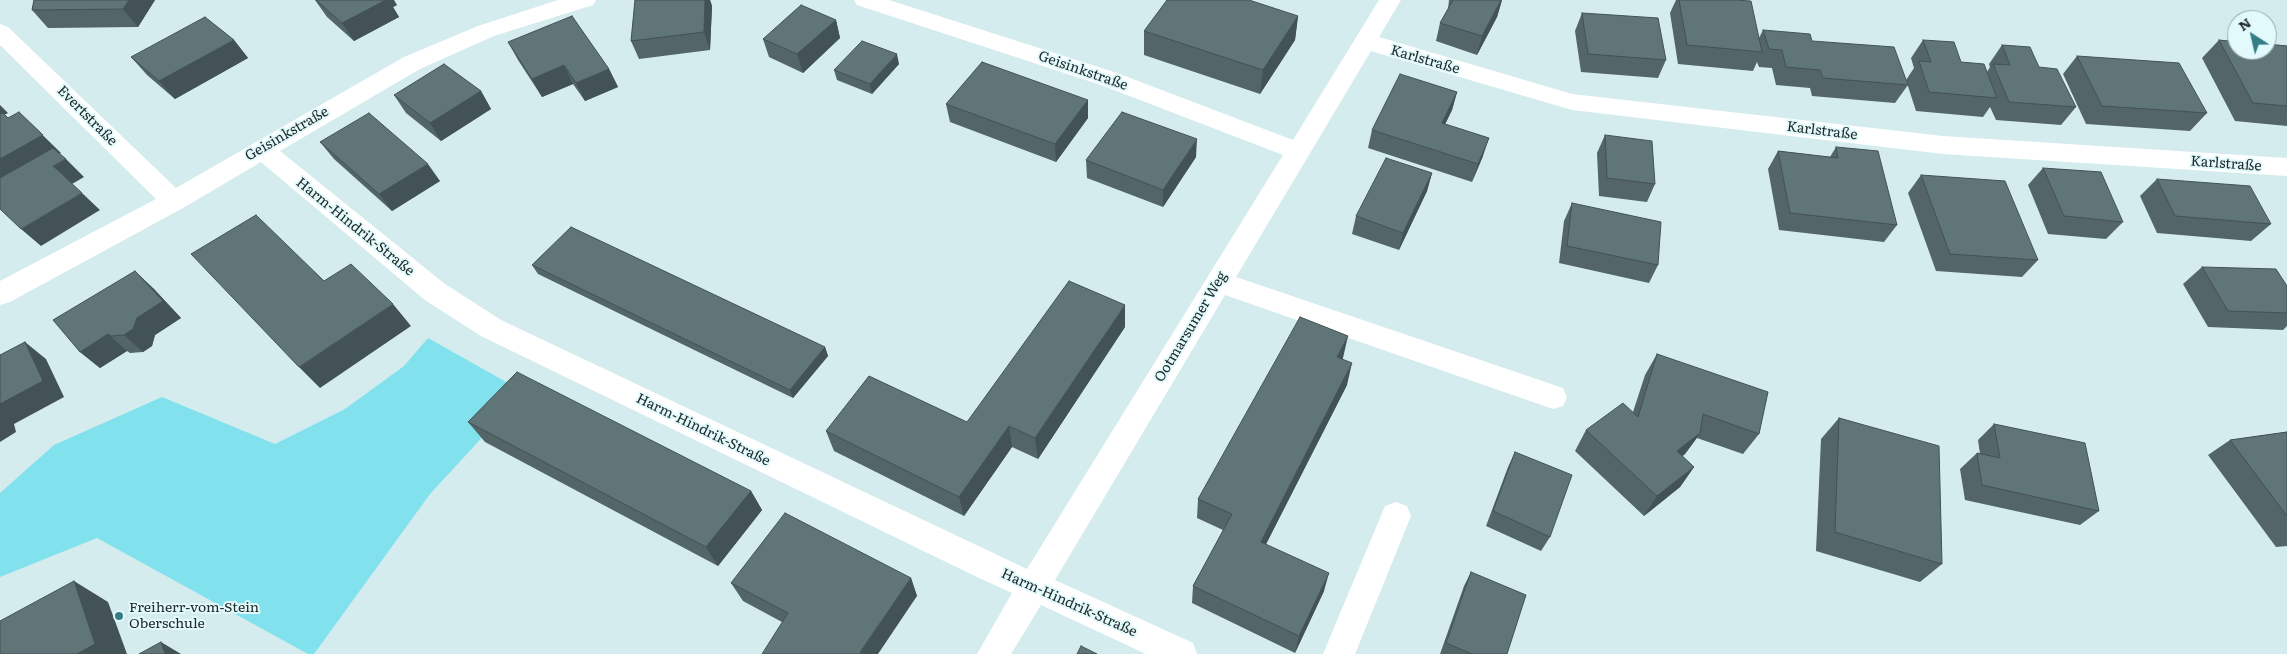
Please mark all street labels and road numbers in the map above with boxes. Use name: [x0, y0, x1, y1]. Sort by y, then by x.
street label: Karlstraße: [1388, 42, 1462, 78]
street label: Geisinkstraße: [1036, 48, 1130, 94]
street label: Evertstraße: [53, 82, 121, 150]
street label: Geisinkstraße: [242, 103, 332, 165]
street label: Karlstraße: [1786, 118, 1858, 144]
street label: Karlstraße: [2190, 153, 2262, 175]
street label: Harm-Hindrik-Straße: [293, 174, 417, 280]
street label: Ootmarsumer Weg: [1151, 269, 1231, 385]
street label: Harm-Hindrik-Straße: [633, 390, 773, 470]
street label: Harm-Hindrik-Straße: [998, 565, 1140, 641]

